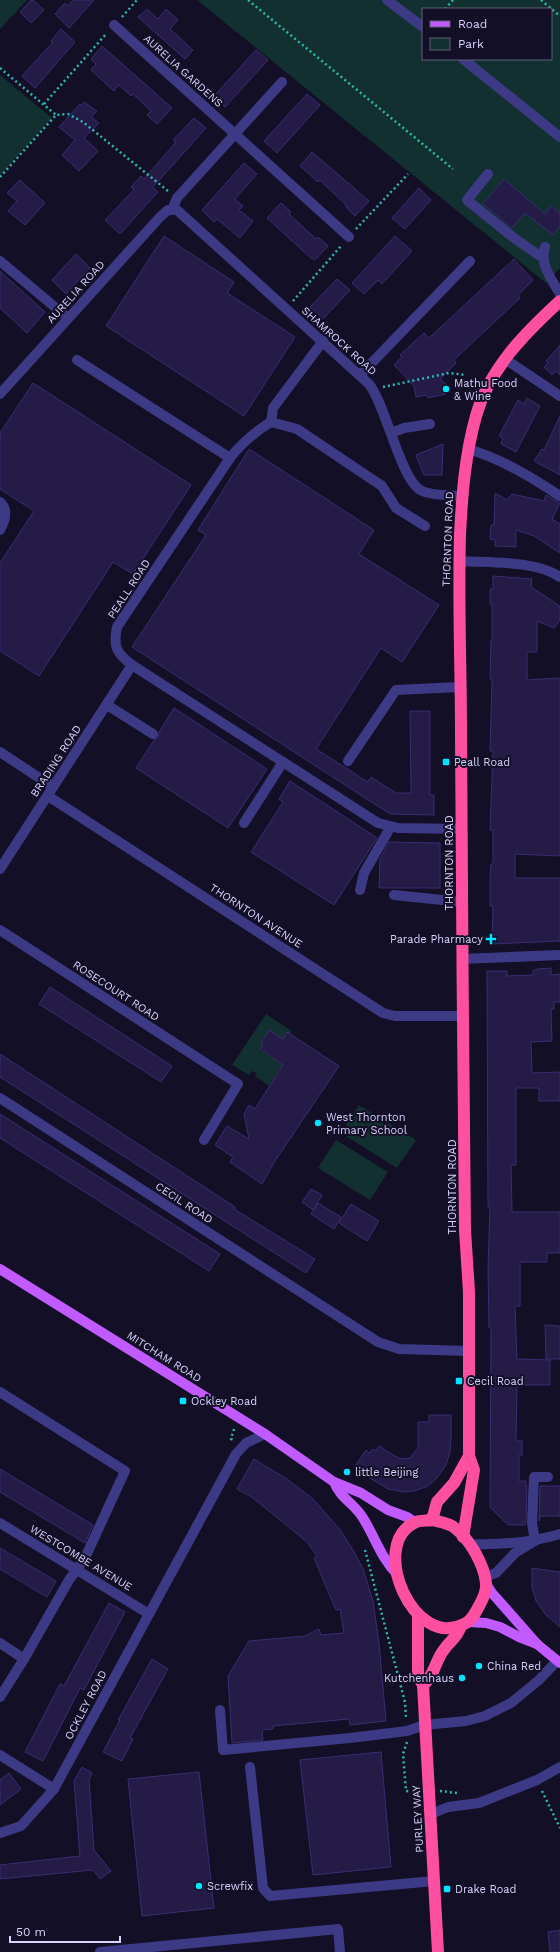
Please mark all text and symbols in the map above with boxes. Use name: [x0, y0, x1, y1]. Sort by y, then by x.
legend: [422, 8, 552, 60]
text: Road: [458, 17, 487, 31]
street label: AURELIA GARDENS: [141, 32, 225, 110]
text: Park: [458, 37, 484, 51]
street label: AURELIA ROAD: [44, 258, 108, 326]
street label: SHAMROCK ROAD: [299, 304, 379, 378]
place label: Mathu Food & Wine: [454, 377, 518, 403]
marker: Mathu Food & Wine: [441, 384, 451, 394]
street label: THORNTON ROAD: [440, 491, 456, 587]
street label: PEALL ROAD: [105, 557, 153, 621]
street label: BRADING ROAD: [28, 723, 84, 799]
place label: Peall Road: [454, 756, 510, 769]
marker: Peall Road: [441, 757, 451, 767]
street label: THORNTON ROAD: [443, 815, 456, 911]
street label: THORNTON AVENUE: [207, 881, 305, 951]
place label: Parade Pharmacy: [390, 933, 483, 946]
marker: Parade Pharmacy: [486, 934, 496, 944]
street label: ROSECOURT ROAD: [70, 958, 162, 1024]
place label: West Thornton Primary School: [326, 1111, 408, 1137]
marker: West Thornton Primary School: [313, 1118, 323, 1128]
street label: THORNTON ROAD: [446, 1139, 459, 1235]
street label: CECIL ROAD: [153, 1180, 215, 1226]
street label: MITCHAM ROAD: [124, 1329, 204, 1385]
place label: Cecil Road: [467, 1375, 524, 1388]
marker: Cecil Road: [454, 1376, 464, 1386]
place label: Ockley Road: [191, 1395, 257, 1408]
marker: Ockley Road: [178, 1396, 188, 1406]
place label: little Beijing: [355, 1466, 418, 1479]
marker: little Beijing: [342, 1467, 352, 1477]
street label: WESTCOMBE AVENUE: [27, 1522, 135, 1594]
place label: China Red: [487, 1660, 541, 1673]
marker: China Red: [474, 1661, 484, 1671]
street label: OCKLEY ROAD: [62, 1668, 110, 1742]
place label: Kutchenhaus: [384, 1672, 454, 1685]
marker: Kutchenhaus: [457, 1673, 467, 1683]
street label: PURLEY WAY: [410, 1784, 426, 1853]
place label: Screwfix: [207, 1880, 253, 1893]
marker: Screwfix: [194, 1881, 204, 1891]
place label: Drake Road: [455, 1883, 516, 1896]
marker: Drake Road: [442, 1884, 452, 1894]
scale bar: [10, 1918, 120, 1944]
text: 50 m: [16, 1925, 46, 1939]

